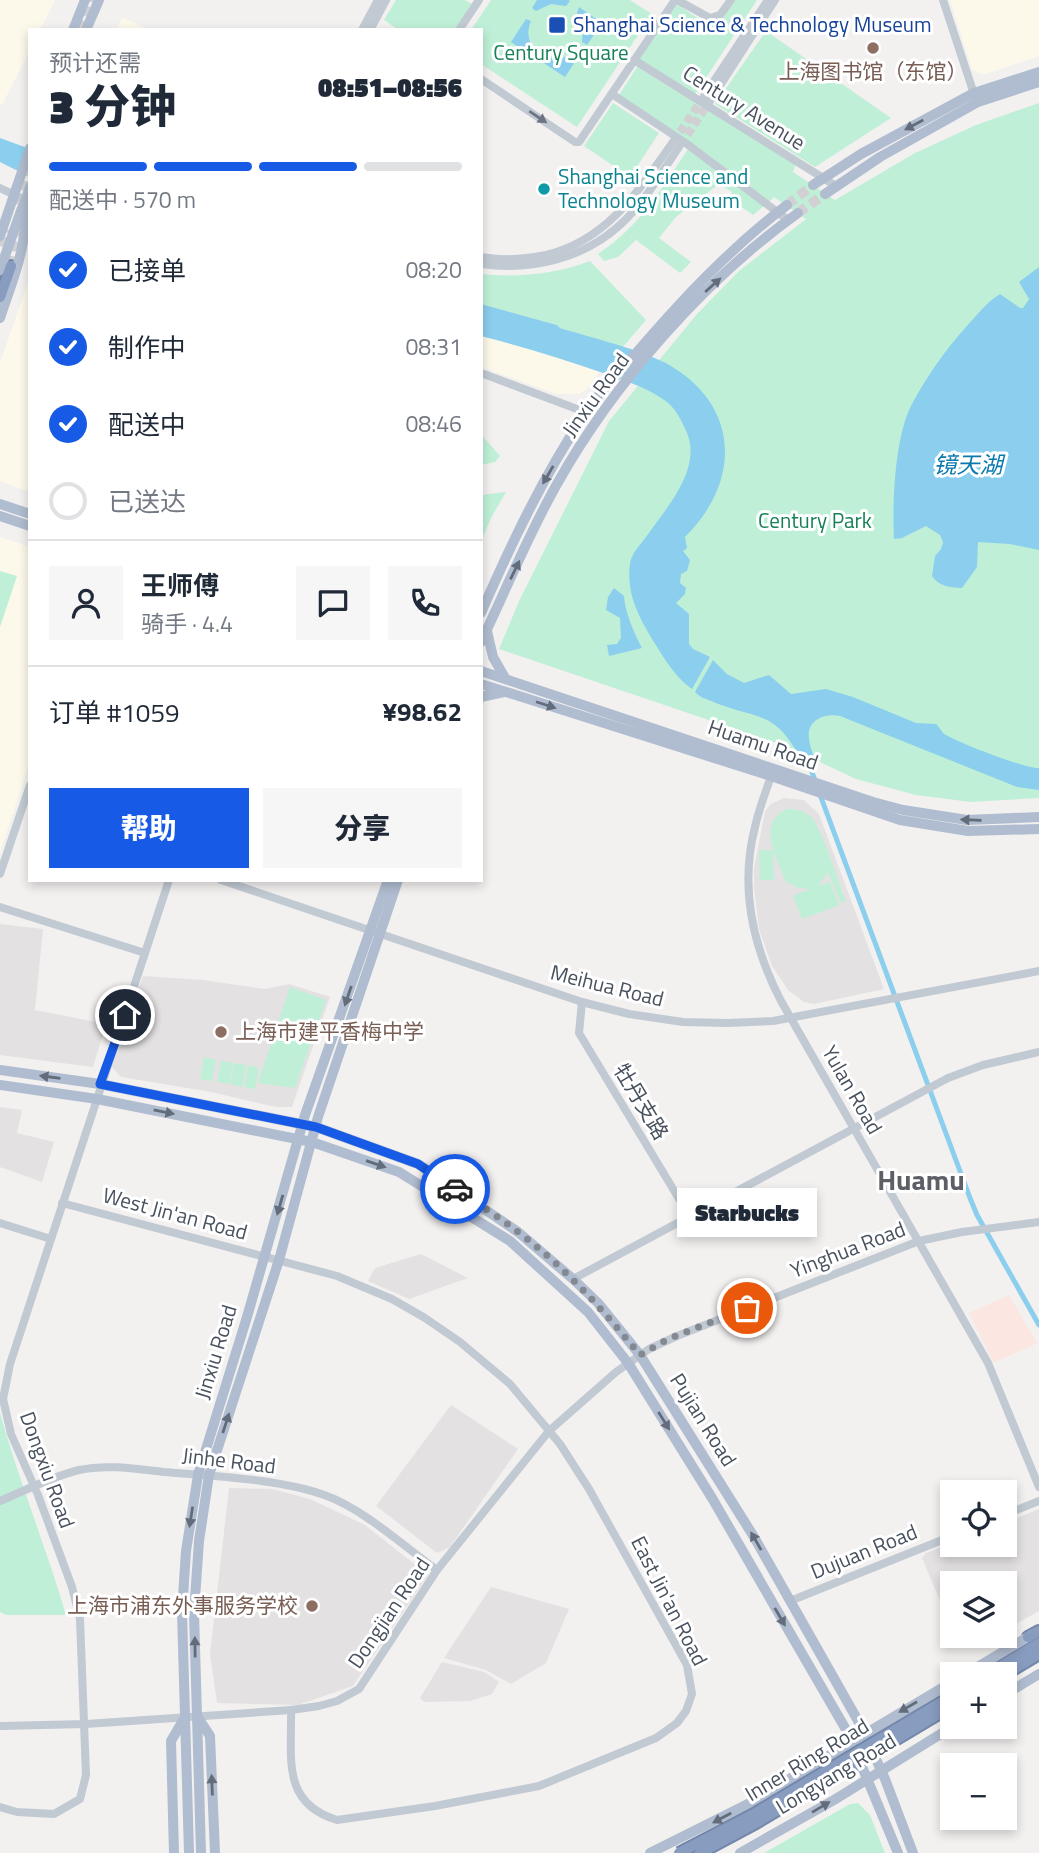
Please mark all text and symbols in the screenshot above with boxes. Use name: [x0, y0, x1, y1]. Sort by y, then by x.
place label: Shanghai Science & Technology Museum: [573, 8, 932, 40]
marker: Shanghai Science & Technology Museum: [547, 15, 567, 35]
park label: Century Square: [493, 36, 629, 68]
marker: 上海图书馆（东馆）: [865, 40, 881, 56]
text: 预计还需: [49, 45, 141, 80]
place label: 上海图书馆（东馆）: [779, 55, 968, 87]
street label: Century Avenue: [677, 57, 812, 158]
text: 08:51–08:56: [318, 68, 462, 107]
text: 3 分钟: [49, 71, 176, 141]
one-way arrow: [529, 110, 547, 124]
one-way arrow: [904, 120, 924, 131]
place label: Shanghai Science and Technology Museum: [558, 160, 748, 216]
marker: Shanghai Science and Technology Museum: [536, 181, 552, 197]
text: 配送中 · 570 m: [49, 182, 196, 217]
icon: check: [49, 251, 87, 289]
text: 已接单: [108, 251, 186, 290]
text: 08:20: [405, 252, 462, 287]
one-way arrow: [704, 277, 722, 293]
icon: check: [49, 328, 87, 366]
text: 制作中: [108, 328, 186, 367]
text: 08:31: [405, 329, 462, 364]
street label: Jinxiu Road: [554, 346, 637, 443]
icon: check: [49, 405, 87, 443]
text: 配送中: [108, 405, 186, 444]
text: 08:46: [405, 406, 462, 441]
water label: 镜天湖: [934, 447, 1006, 482]
one-way arrow: [542, 466, 554, 485]
text: 已送达: [108, 482, 186, 521]
park label: Century Park: [758, 504, 872, 536]
one-way arrow: [510, 560, 521, 580]
button: person: [49, 566, 123, 640]
text: 王师傅: [141, 566, 219, 605]
button: chat: [296, 566, 370, 640]
button: phone: [388, 566, 462, 640]
text: 骑手 · 4.4: [141, 606, 233, 641]
text: ¥98.62: [383, 692, 462, 731]
text: 订单 #1059: [49, 693, 180, 732]
one-way arrow: [536, 700, 557, 711]
street label: Huamu Road: [704, 710, 823, 778]
button: 帮助: [49, 788, 249, 868]
button: 分享: [263, 788, 462, 868]
one-way arrow: [960, 814, 982, 825]
street label: Meihua Road: [547, 955, 667, 1015]
pin: [95, 985, 155, 1045]
one-way arrow: [342, 985, 353, 1006]
icon: home: [106, 996, 144, 1034]
place label: 上海市建平香梅中学: [235, 1015, 424, 1047]
marker: 上海市建平香梅中学: [213, 1024, 229, 1040]
street label: Yulan Road: [815, 1039, 891, 1140]
street label: 牡丹支路: [607, 1057, 677, 1146]
one-way arrow: [39, 1072, 61, 1083]
one-way arrow: [153, 1107, 175, 1118]
courier: [420, 1154, 490, 1224]
district label: Huamu: [877, 1158, 965, 1201]
one-way arrow: [366, 1159, 387, 1170]
icon: car: [436, 1170, 474, 1208]
street label: West Jin'an Road: [99, 1178, 251, 1248]
callout: Starbucks: [677, 1189, 817, 1238]
one-way arrow: [274, 1194, 284, 1215]
text: Starbucks: [695, 1195, 799, 1230]
street label: Yinghua Road: [785, 1212, 910, 1286]
pin: [717, 1278, 777, 1338]
icon: bag: [728, 1289, 766, 1327]
street label: Jinxiu Road: [186, 1301, 245, 1403]
street label: Pujian Road: [663, 1367, 745, 1472]
street label: Dongxiu Road: [12, 1407, 84, 1532]
one-way arrow: [657, 1412, 670, 1431]
one-way arrow: [221, 1413, 232, 1434]
street label: Jinhe Road: [181, 1438, 278, 1482]
map controls: [940, 1480, 1017, 1830]
button: locate: [940, 1480, 1017, 1557]
one-way arrow: [185, 1507, 196, 1529]
street label: Dujuan Road: [806, 1515, 922, 1587]
street label: East Jin'an Road: [623, 1530, 716, 1671]
one-way arrow: [750, 1532, 762, 1551]
street label: Dongjian Road: [339, 1550, 437, 1675]
button: layers: [940, 1571, 1017, 1648]
place label: 上海市浦东外事服务学校: [67, 1589, 298, 1621]
marker: 上海市浦东外事服务学校: [304, 1598, 320, 1614]
one-way arrow: [774, 1607, 786, 1627]
one-way arrow: [189, 1636, 201, 1658]
button: +: [940, 1662, 1017, 1739]
one-way arrow: [899, 1701, 918, 1713]
street label: Inner Ring Road: [738, 1709, 875, 1809]
street label: Longyang Road: [769, 1724, 902, 1822]
button: −: [940, 1753, 1017, 1830]
one-way arrow: [207, 1774, 218, 1796]
one-way arrow: [811, 1801, 830, 1814]
one-way arrow: [712, 1812, 732, 1824]

